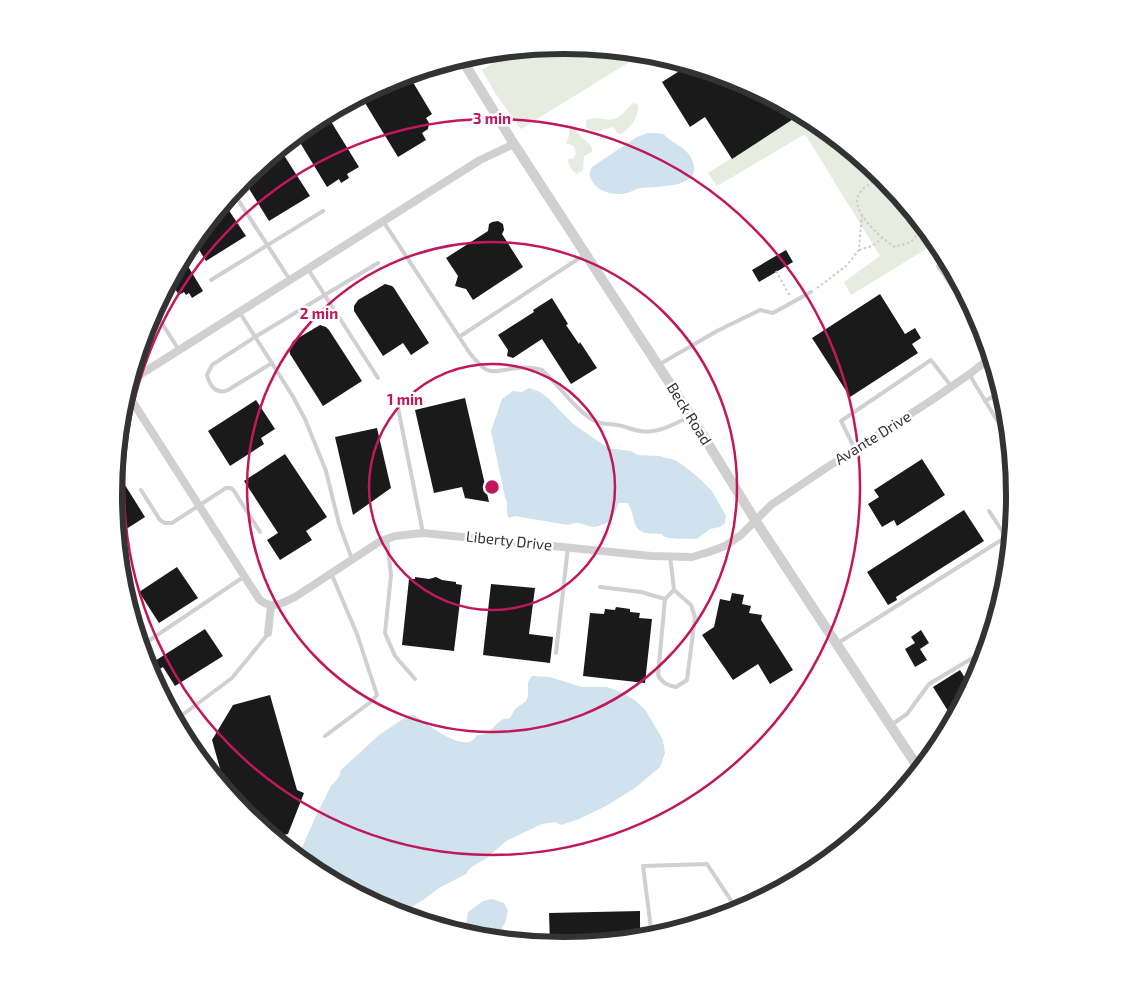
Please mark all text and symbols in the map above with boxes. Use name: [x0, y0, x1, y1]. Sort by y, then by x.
text: 3 min: [473, 109, 511, 127]
text: 2 min: [300, 304, 338, 322]
street label: Beck Road: [664, 379, 716, 448]
text: 1 min: [387, 390, 423, 408]
street label: Avante Drive: [831, 407, 914, 468]
centre of rings: [483, 478, 501, 496]
street label: Liberty Drive: [465, 527, 553, 553]

